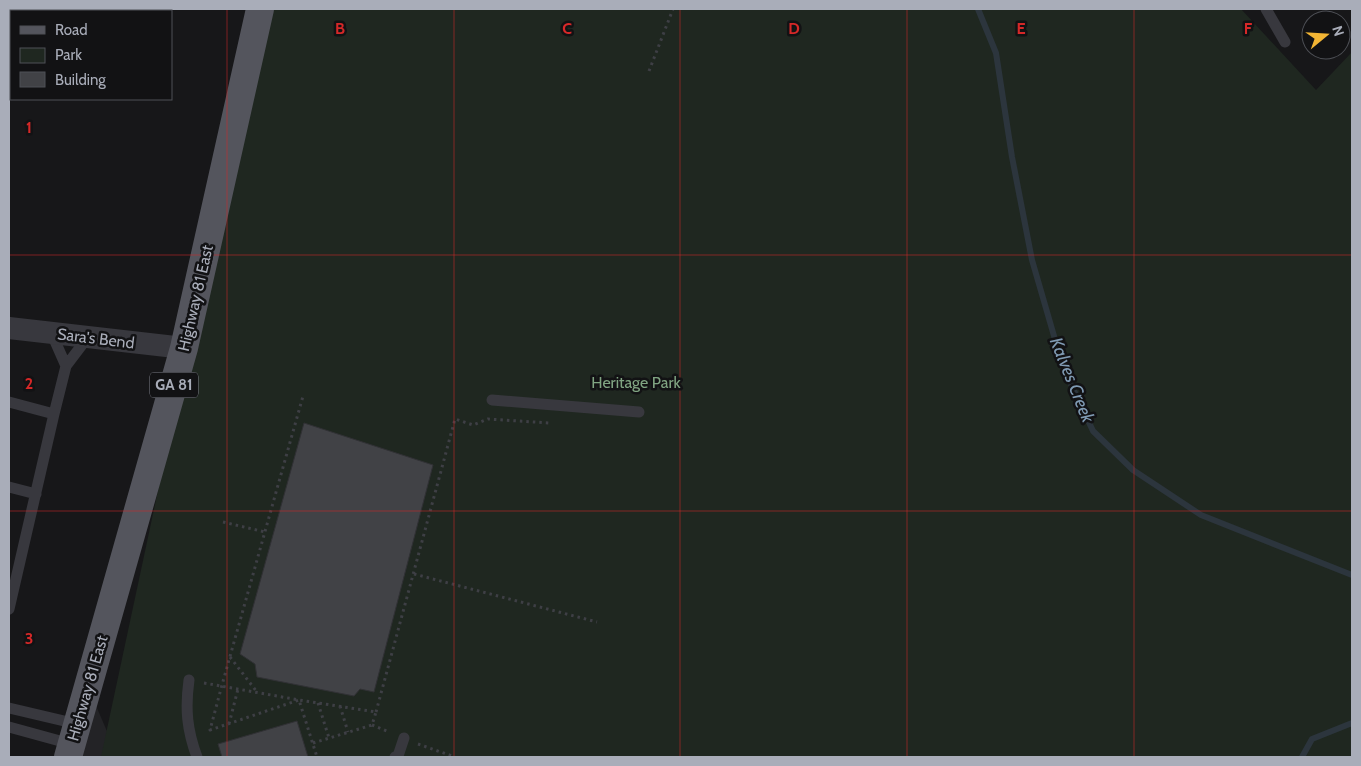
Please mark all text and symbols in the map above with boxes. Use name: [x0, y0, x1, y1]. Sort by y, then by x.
legend: [10, 10, 172, 100]
north arrow: [1301, 10, 1351, 60]
text: B: [335, 19, 345, 38]
text: C: [562, 19, 572, 38]
text: D: [788, 19, 800, 38]
text: E: [1016, 19, 1026, 38]
text: F: [1244, 19, 1253, 38]
text: Road: [55, 21, 88, 39]
text: N: [1328, 23, 1348, 38]
text: Park: [55, 46, 82, 64]
text: Building: [55, 71, 106, 89]
text: 1: [26, 118, 32, 137]
street label: Highway 81 East: [174, 242, 217, 353]
street label: Sara's Bend: [56, 324, 136, 353]
water label: Kalves Creek: [1045, 334, 1100, 427]
road number: GA 81: [150, 372, 198, 398]
park label: Heritage Park: [591, 373, 682, 392]
text: 2: [25, 374, 33, 393]
text: 3: [25, 629, 33, 648]
street label: Highway 81 East: [63, 633, 112, 743]

